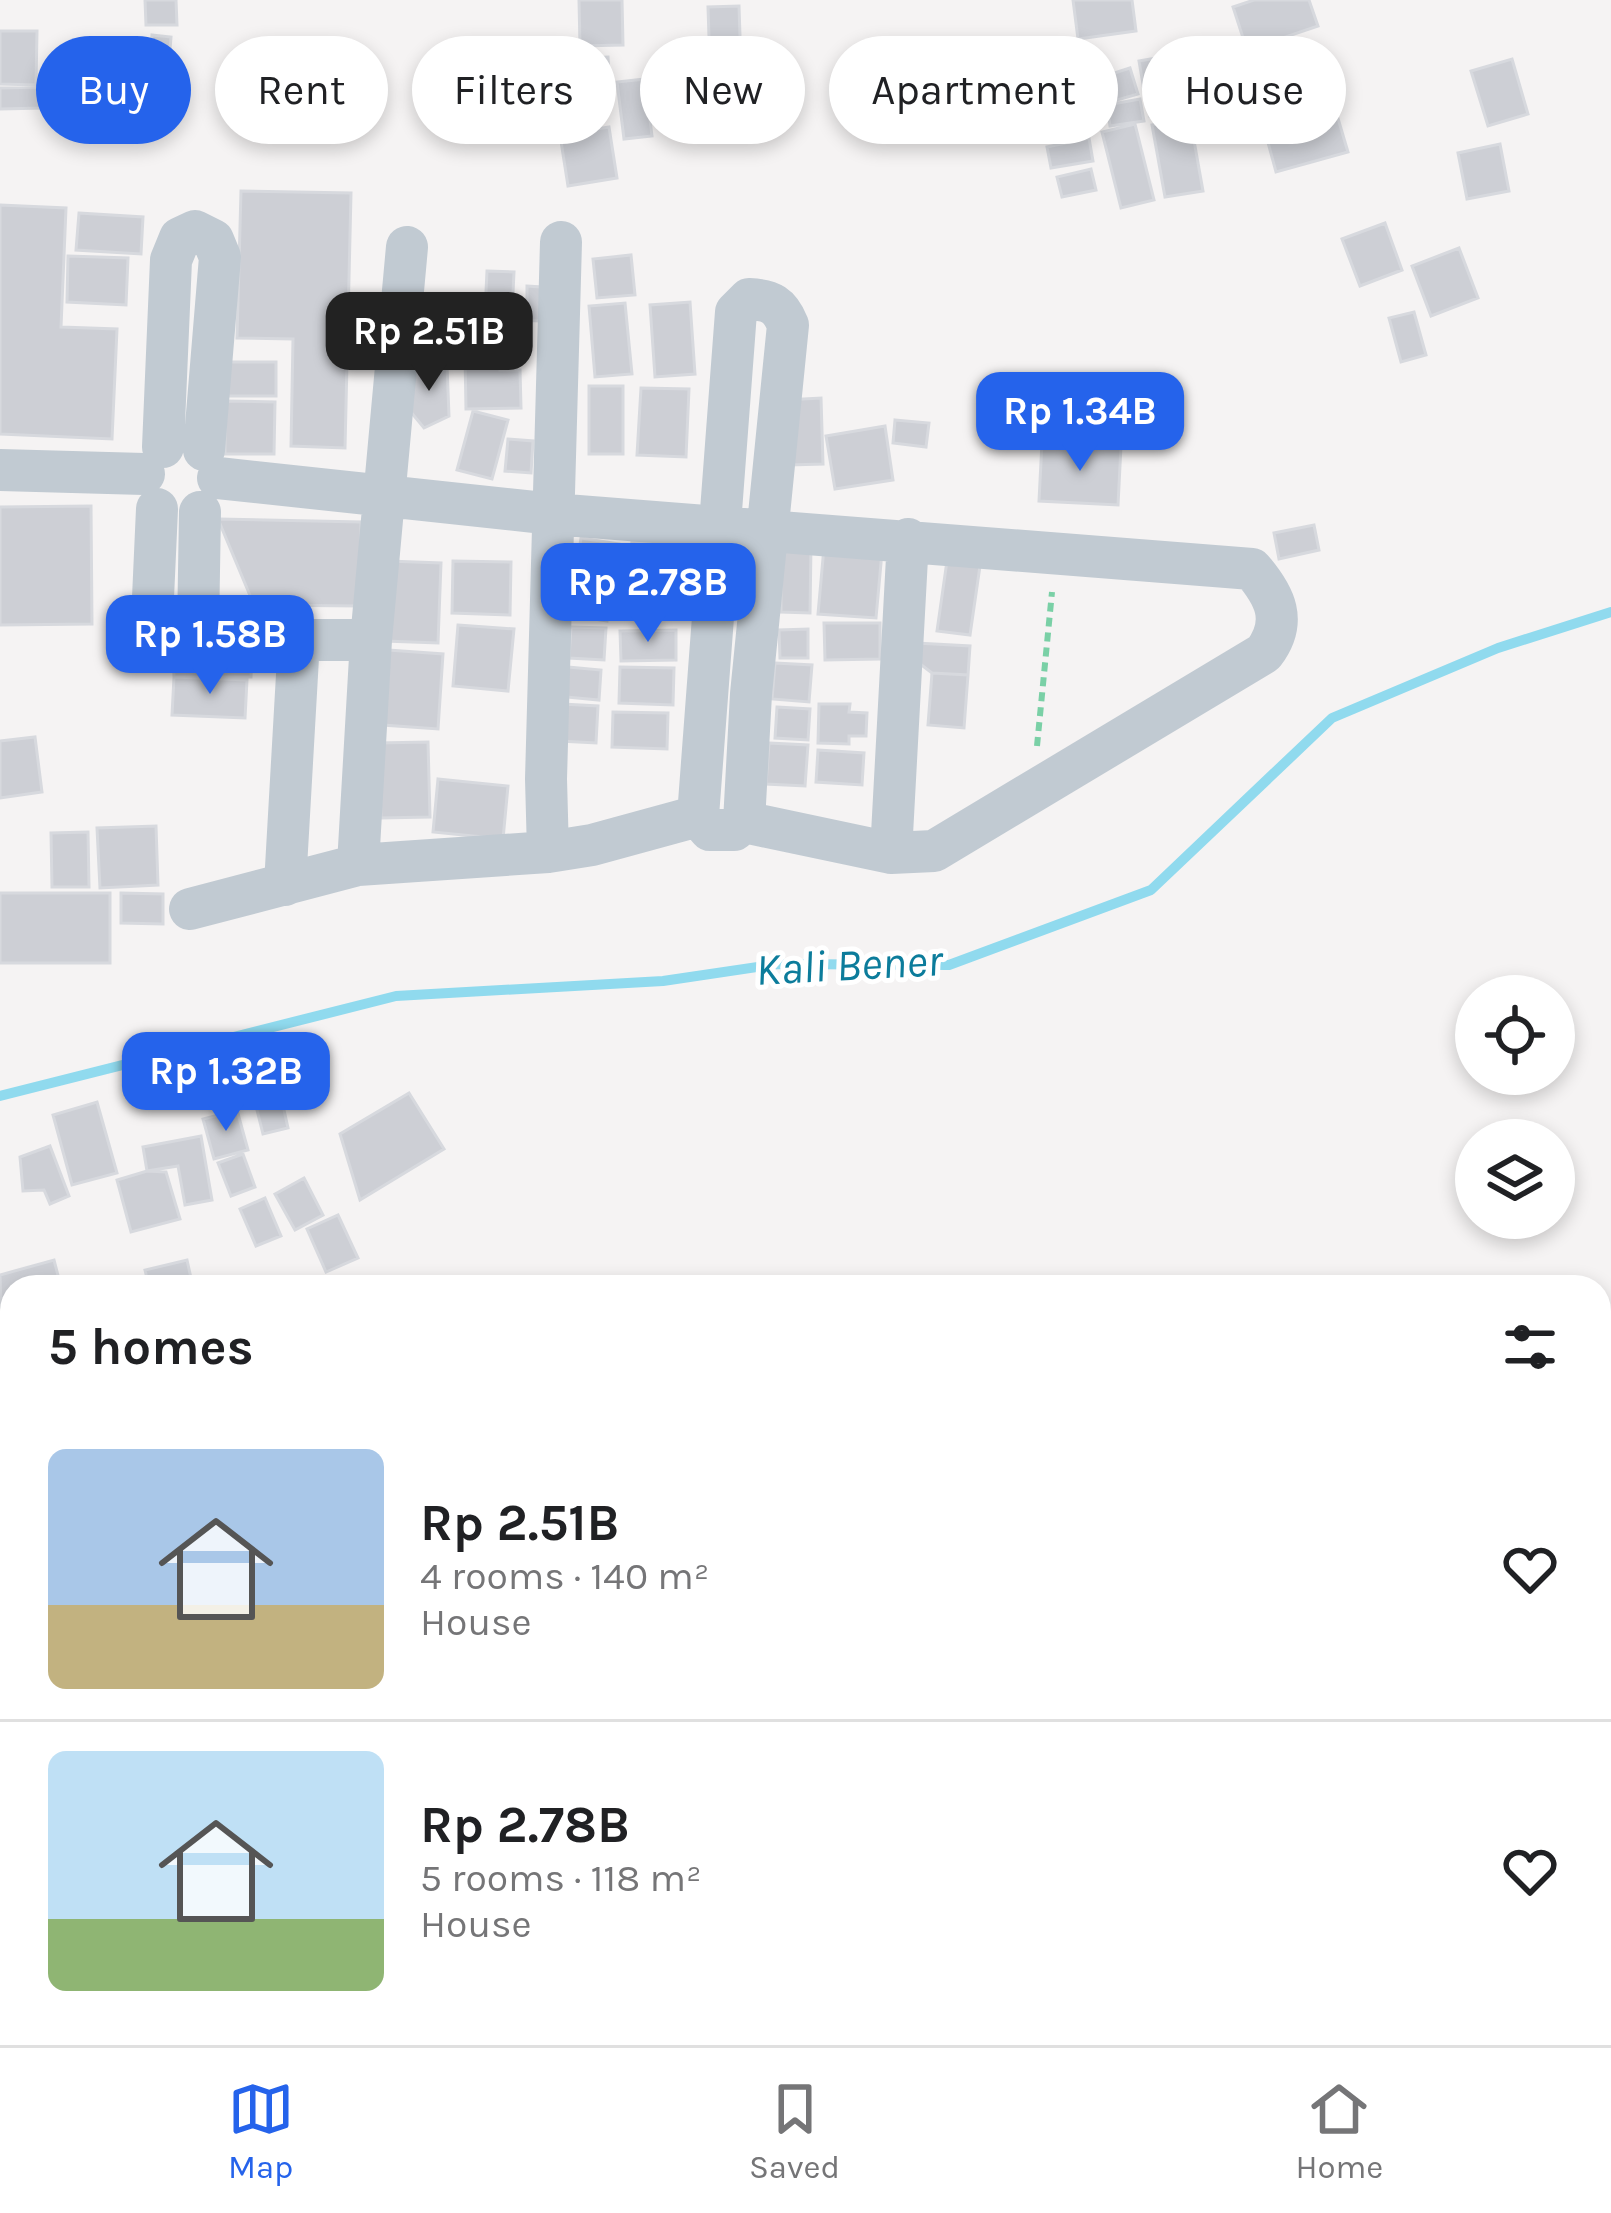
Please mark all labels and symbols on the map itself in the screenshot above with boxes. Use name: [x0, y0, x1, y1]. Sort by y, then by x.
pin: Rp 2.51B: [305, 292, 553, 394]
pin: Rp 1.34B: [956, 372, 1204, 474]
pin: Rp 2.78B: [524, 543, 772, 645]
pin: Rp 1.58B: [86, 595, 334, 697]
water label: Kali Bener: [754, 934, 945, 996]
pin: Rp 1.32B: [102, 1032, 350, 1134]

